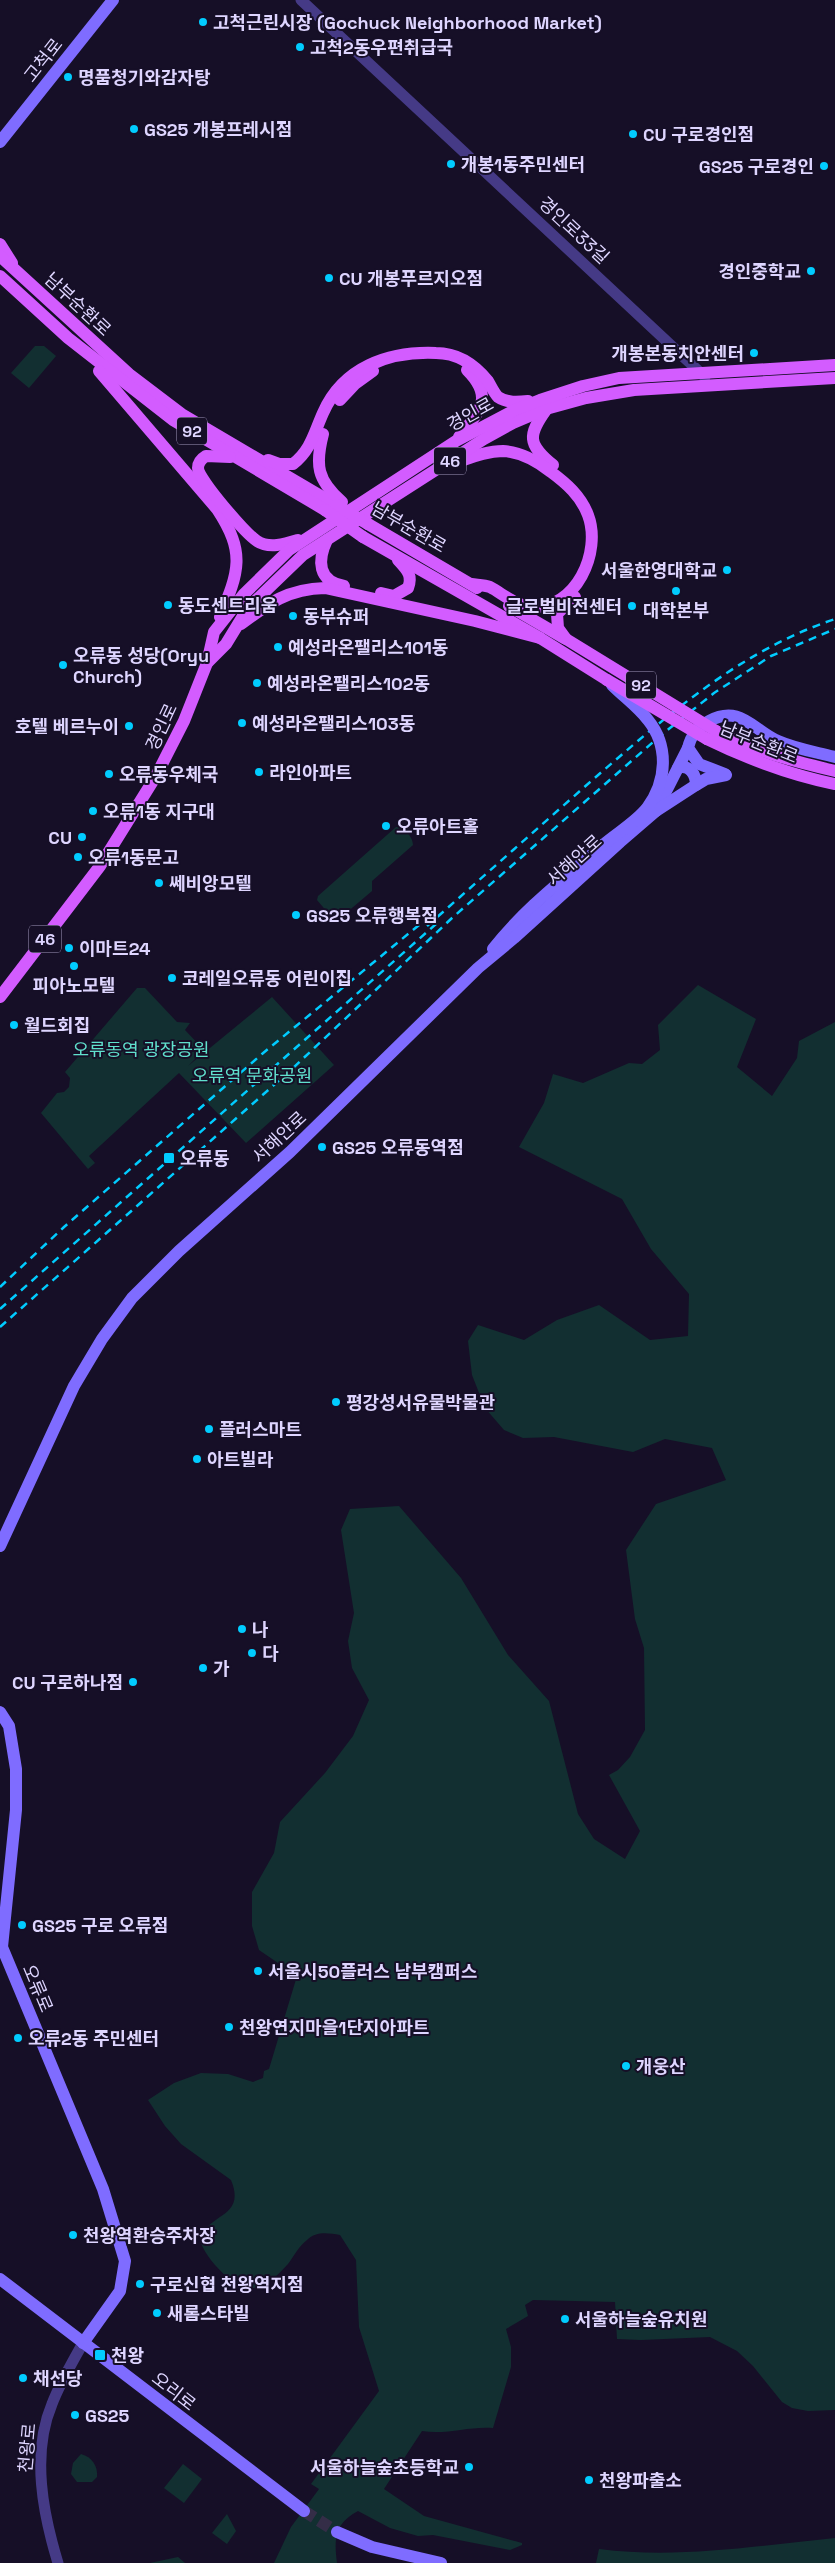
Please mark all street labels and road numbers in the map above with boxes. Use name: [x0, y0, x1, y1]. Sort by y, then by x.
street label: 고척로: [19, 33, 67, 87]
street label: 경인로33길: [534, 192, 614, 268]
street label: 남부순환로: [40, 267, 116, 341]
street label: 경인로: [443, 392, 497, 436]
road number: 92: [177, 418, 207, 444]
road number: 46: [434, 448, 466, 474]
street label: 남부순환로: [367, 496, 451, 558]
road number: 92: [626, 672, 656, 698]
street label: 경인로: [140, 700, 182, 754]
street label: 남부순환로: [716, 716, 802, 768]
street label: 서해안로: [542, 829, 606, 891]
road number: 46: [29, 926, 61, 952]
street label: 서해안로: [247, 1106, 311, 1168]
street label: 오류로: [18, 1961, 58, 2015]
street label: 오리로: [147, 2367, 201, 2415]
street label: 천왕로: [13, 2422, 41, 2474]

